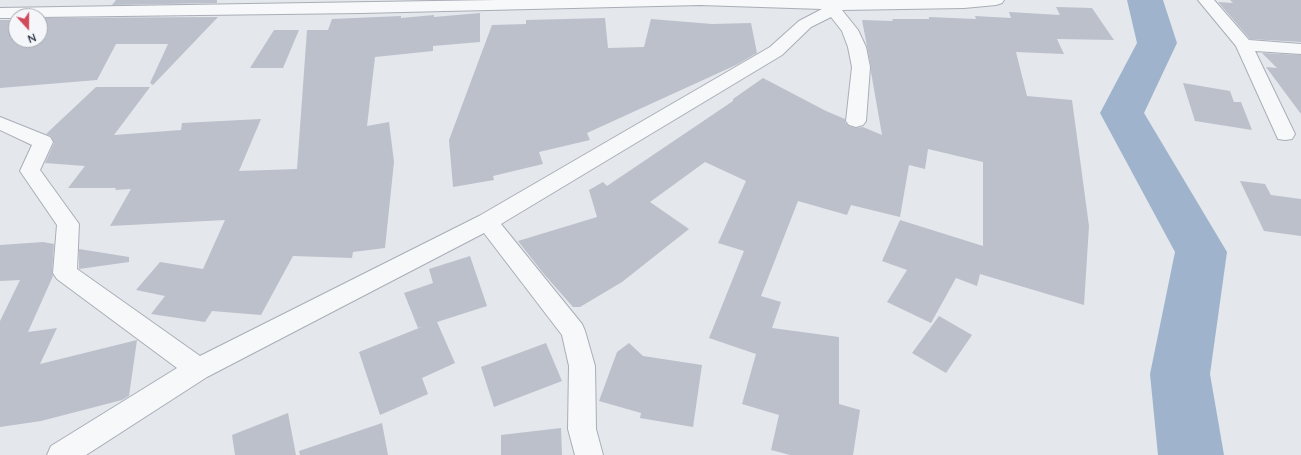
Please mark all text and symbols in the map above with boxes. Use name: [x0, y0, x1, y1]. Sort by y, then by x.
north arrow: [8, 8, 48, 48]
text: N: [26, 30, 38, 46]

